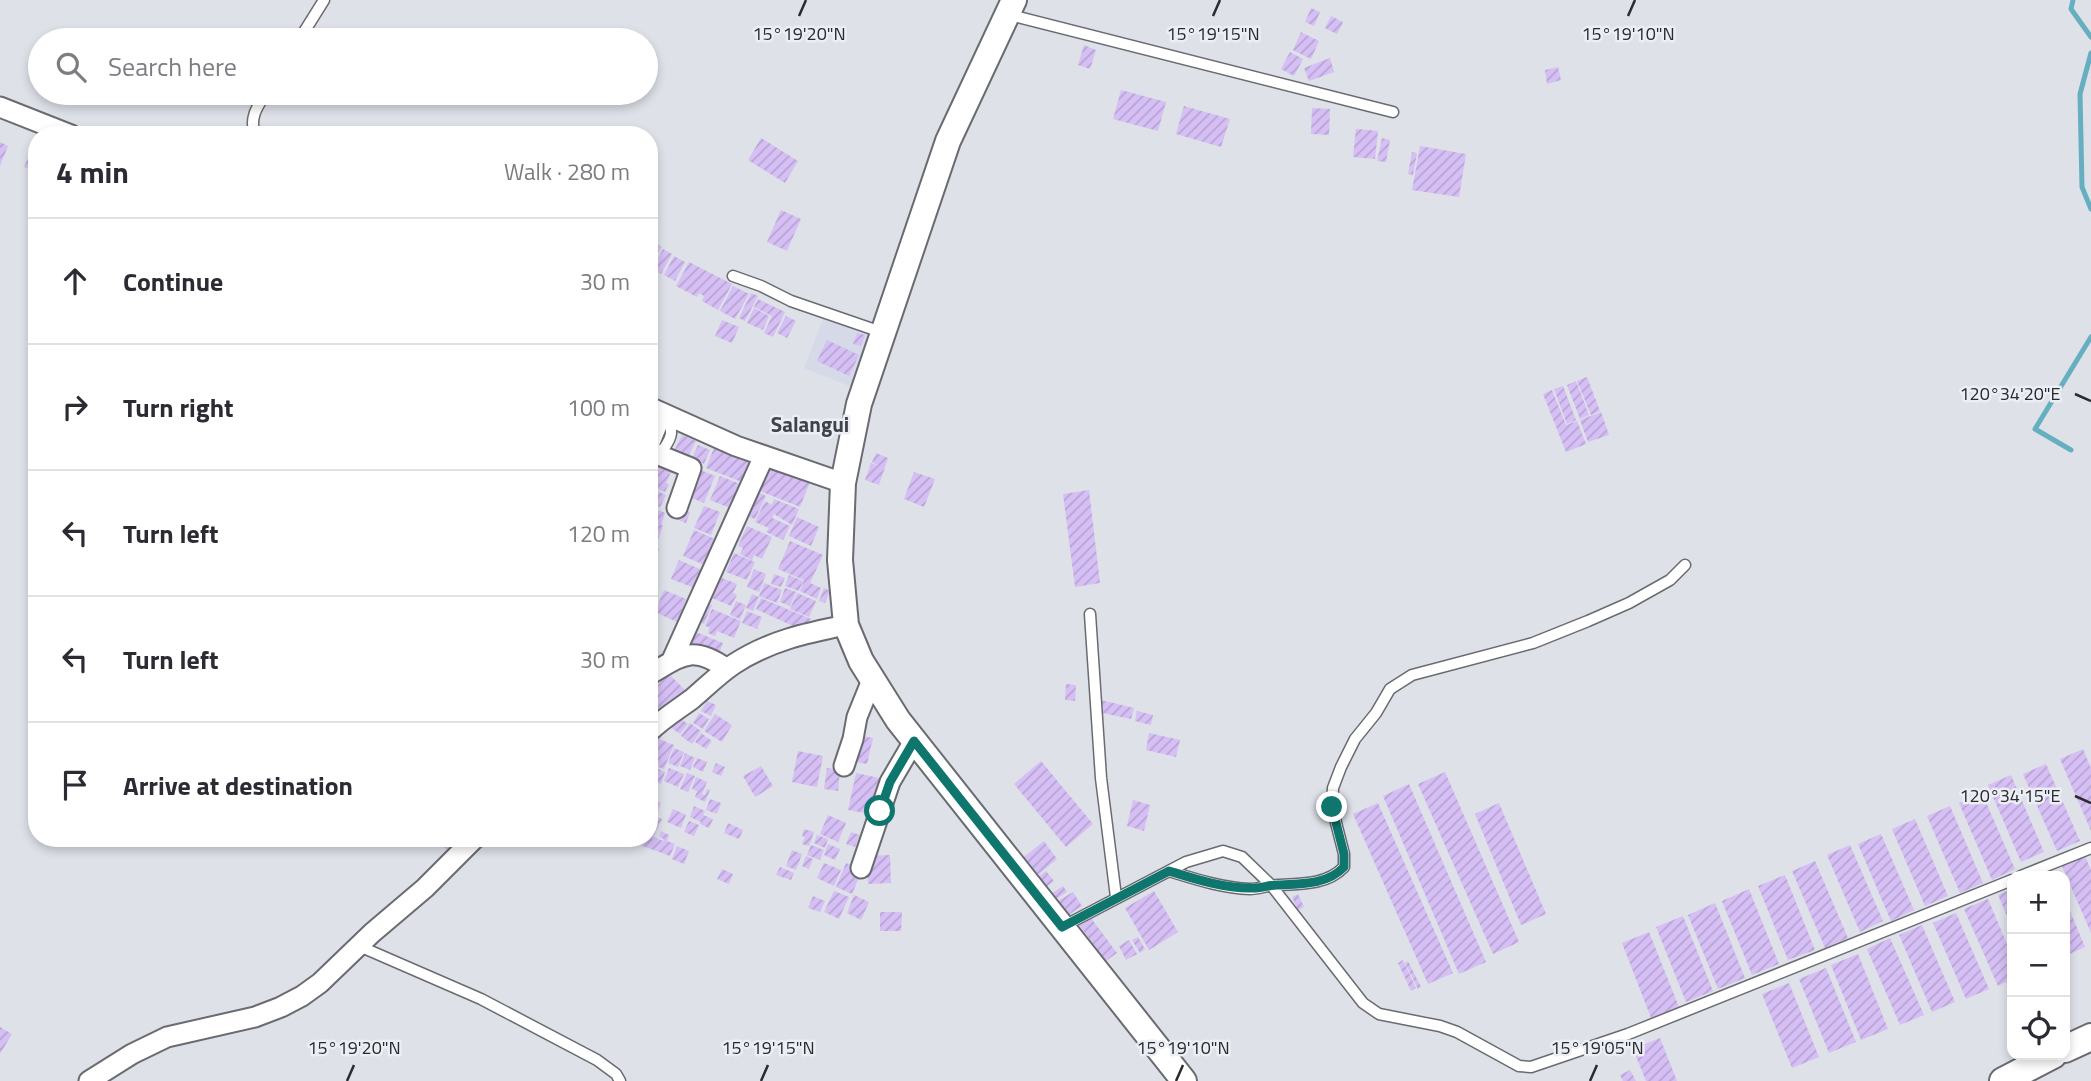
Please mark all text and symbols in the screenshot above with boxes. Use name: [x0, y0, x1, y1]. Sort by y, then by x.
text: 15°19'20"N: [752, 20, 846, 47]
text: 15°19'15"N: [1166, 20, 1260, 47]
text: 15°19'10"N: [1581, 20, 1675, 47]
search box: [28, 28, 658, 105]
text: Search here: [108, 47, 237, 86]
icon: search: [52, 48, 90, 86]
text: 4 min: [56, 149, 129, 195]
text: Walk · 280 m: [504, 154, 630, 189]
icon: ahead: [56, 262, 94, 300]
text: Continue: [123, 262, 223, 301]
text: 30 m: [580, 264, 630, 299]
text: 120°34'20"E: [1959, 380, 2061, 407]
icon: right: [56, 388, 94, 426]
text: Turn right: [123, 388, 234, 427]
text: 100 m: [567, 390, 630, 425]
district label: Salangui: [771, 408, 849, 440]
icon: left: [56, 514, 94, 552]
text: Turn left: [123, 514, 218, 553]
text: 120 m: [567, 516, 630, 551]
icon: left: [56, 640, 94, 678]
text: Turn left: [123, 640, 218, 679]
text: 30 m: [580, 642, 630, 677]
icon: arrive: [56, 766, 94, 804]
text: Arrive at destination: [123, 766, 353, 805]
text: 120°34'15"E: [1959, 782, 2061, 809]
route end: [1316, 791, 1347, 822]
route start: [864, 795, 895, 826]
map controls: [2007, 871, 2070, 1060]
button: +: [2007, 871, 2070, 934]
button: −: [2007, 934, 2070, 997]
button: locate: [2007, 997, 2070, 1060]
text: 15°19'20"N: [307, 1034, 401, 1061]
text: 15°19'15"N: [721, 1034, 815, 1061]
text: 15°19'10"N: [1136, 1034, 1230, 1061]
text: 15°19'05"N: [1550, 1034, 1644, 1061]

